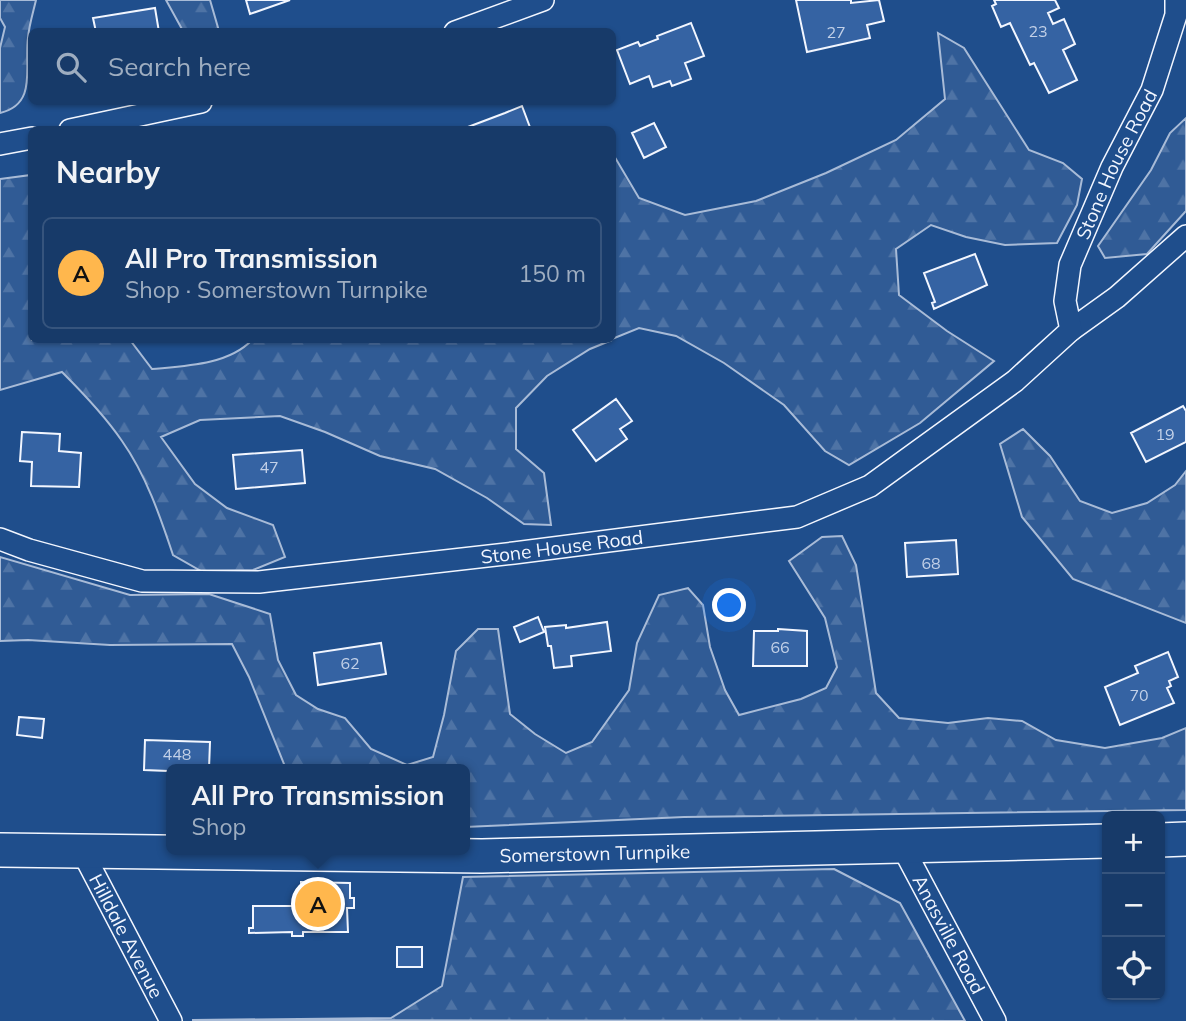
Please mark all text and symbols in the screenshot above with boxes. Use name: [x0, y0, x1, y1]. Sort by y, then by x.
house number: 23: [1028, 21, 1048, 41]
house number: 27: [826, 22, 846, 42]
search box: [28, 28, 616, 105]
icon: search: [52, 48, 90, 86]
text: Search here: [108, 50, 251, 83]
street label: Stone House Road: [1070, 85, 1162, 243]
text: Nearby: [56, 153, 160, 191]
text: All Pro Transmission: [125, 242, 378, 275]
text: A: [72, 259, 90, 288]
text: 150 m: [518, 259, 586, 288]
text: Shop · Somerstown Turnpike: [125, 275, 428, 304]
house number: 19: [1155, 424, 1175, 444]
house number: 47: [259, 457, 279, 477]
street label: Stone House Road: [479, 525, 644, 569]
house number: 68: [921, 553, 941, 573]
your location: [712, 588, 746, 622]
house number: 66: [770, 637, 790, 657]
house number: 62: [340, 653, 360, 673]
house number: 70: [1129, 685, 1149, 705]
house number: 448: [163, 744, 191, 764]
popup: [166, 764, 470, 855]
text: All Pro Transmission: [192, 779, 444, 812]
map controls: [1102, 811, 1165, 1000]
button: +: [1102, 811, 1165, 874]
text: Shop: [192, 812, 246, 841]
street label: Somerstown Turnpike: [499, 839, 691, 868]
street label: Hilldale Avenue: [84, 870, 169, 1002]
street label: Anasville Road: [908, 871, 990, 998]
button: −: [1102, 874, 1165, 937]
pin: A: [295, 878, 341, 930]
button: locate: [1102, 937, 1165, 1000]

